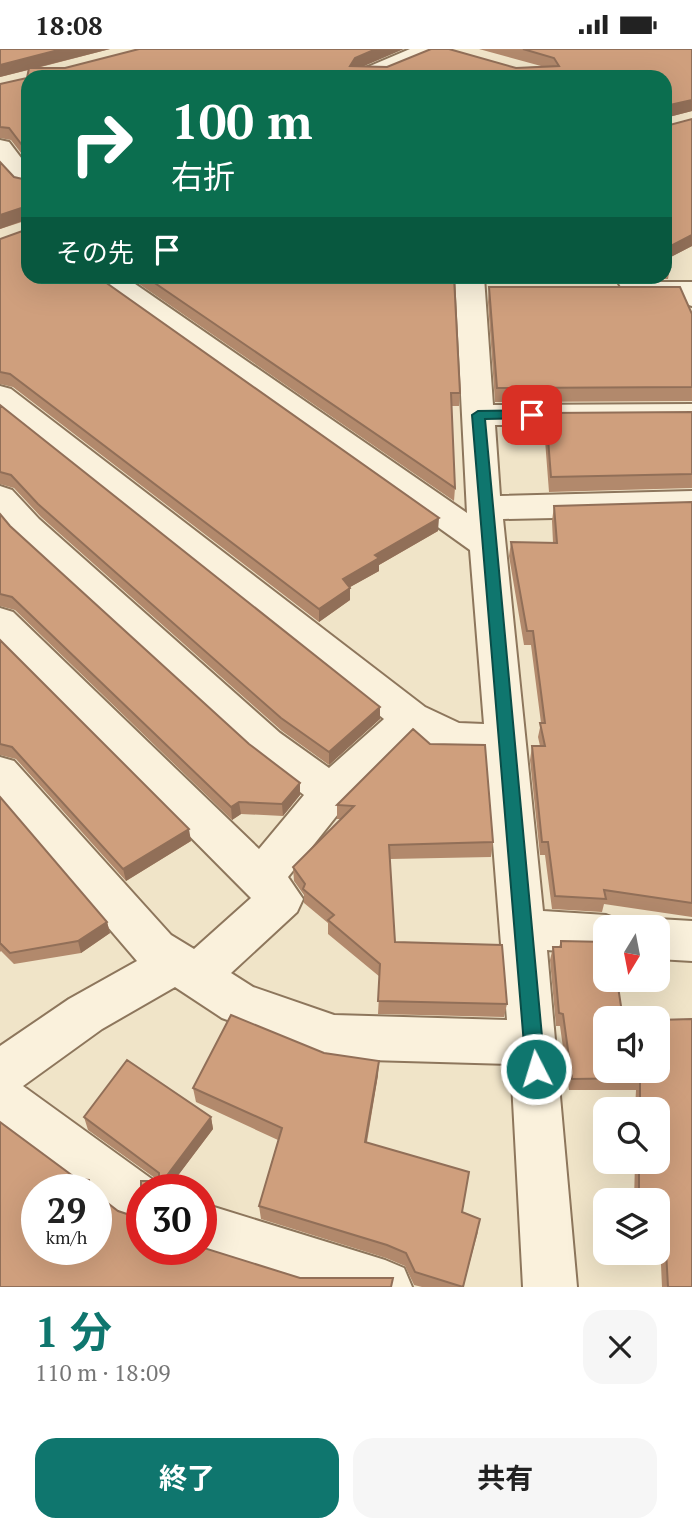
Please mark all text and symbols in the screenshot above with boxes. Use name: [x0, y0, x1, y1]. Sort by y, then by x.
text: 18:08: [35, 8, 103, 42]
text: 100 m: [171, 88, 313, 153]
icon: right: [56, 98, 147, 189]
text: 右折: [171, 155, 235, 197]
icon: arrive: [148, 231, 186, 269]
text: その先: [56, 235, 134, 269]
pin: [502, 385, 562, 445]
icon: arrive: [513, 396, 551, 434]
north arrow: [593, 915, 670, 992]
map controls: [593, 915, 670, 1265]
button: sound: [593, 1006, 670, 1083]
position arrow: [499, 1032, 573, 1106]
button: search: [593, 1097, 670, 1174]
speed limit sign: 30: [126, 1174, 217, 1265]
text: 29: [47, 1187, 86, 1233]
button: layers: [593, 1188, 670, 1265]
text: km/h: [46, 1225, 87, 1249]
text: 1 分: [35, 1303, 112, 1359]
button: close: [583, 1310, 657, 1384]
text: 110 m · 18:09: [35, 1357, 170, 1388]
button: 終了: [35, 1438, 339, 1518]
button: 共有: [353, 1438, 657, 1518]

